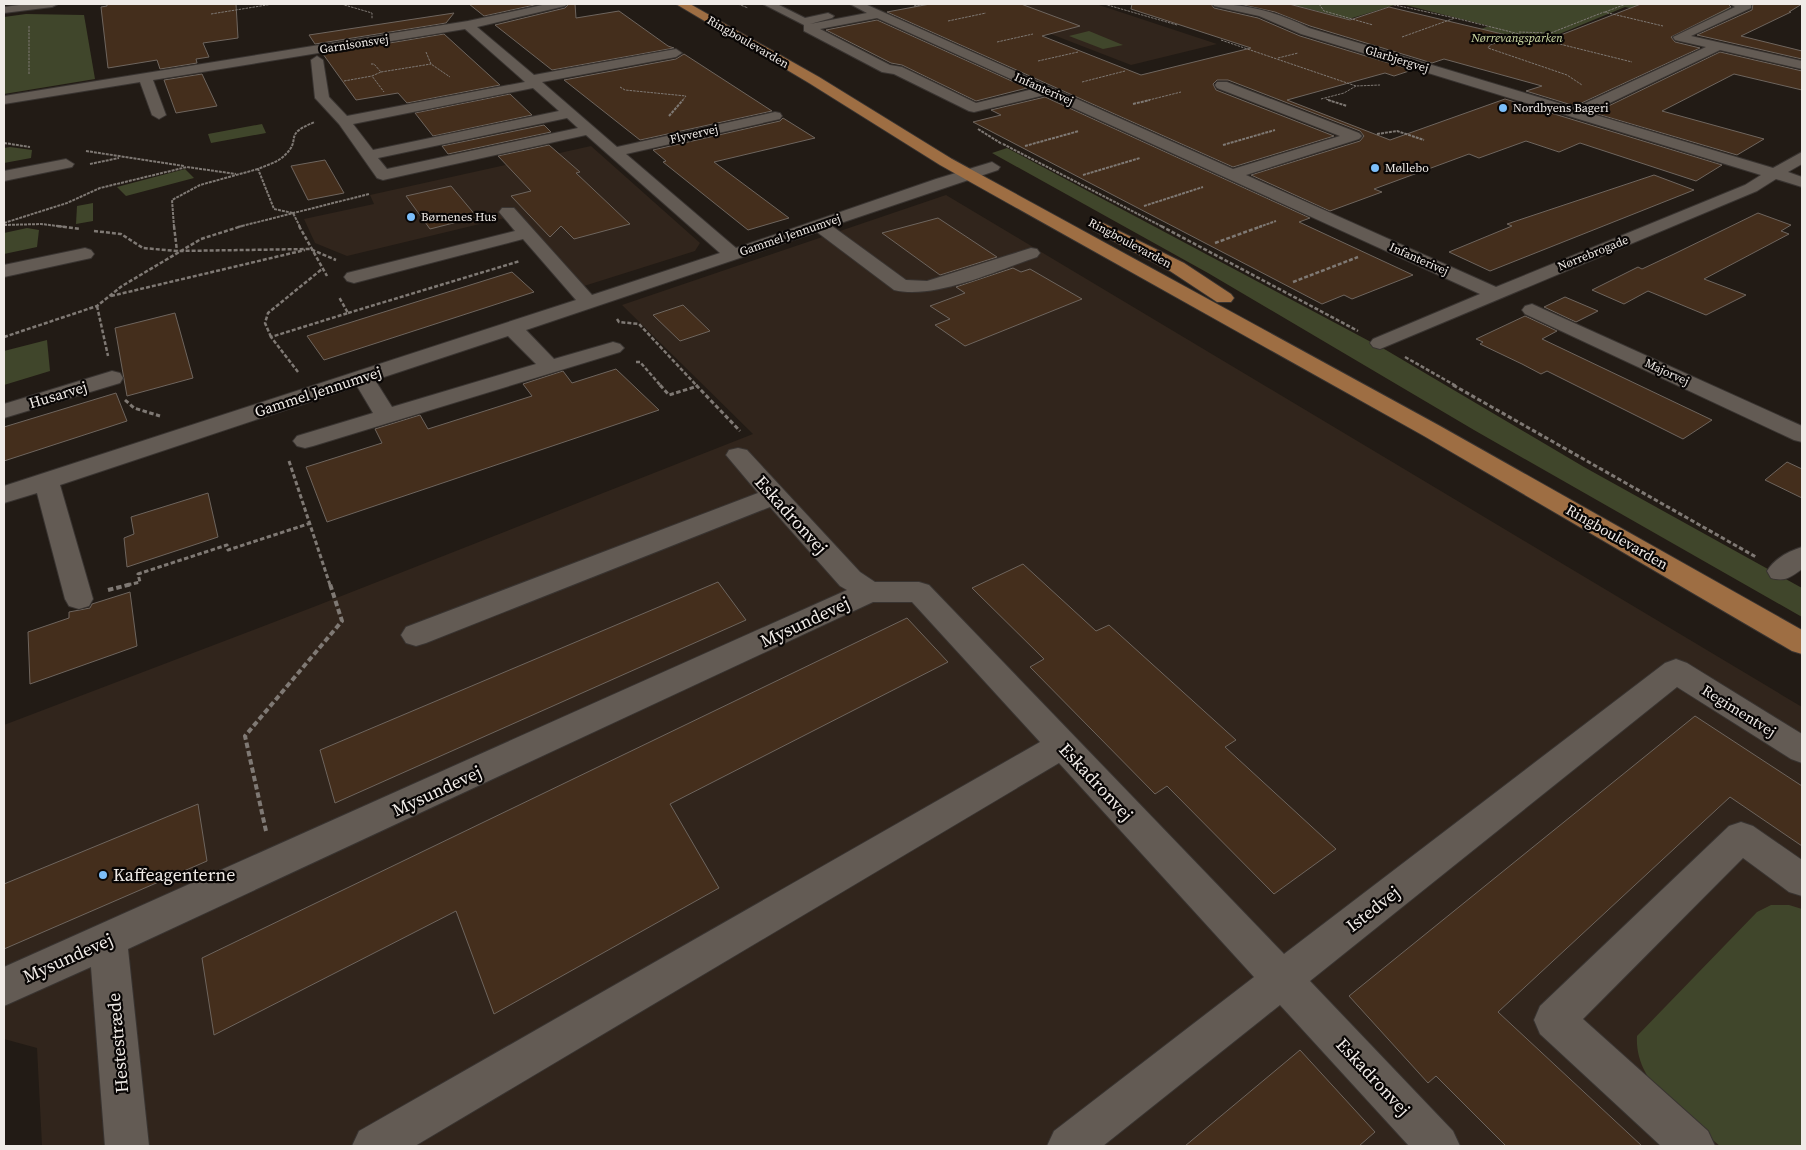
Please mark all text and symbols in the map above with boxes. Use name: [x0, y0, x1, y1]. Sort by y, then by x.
street label: Ringboulevarden: [704, 12, 792, 72]
park label: Nørrevangsparken: [1470, 30, 1563, 46]
street label: Garnisonsvej: [318, 31, 390, 57]
street label: Glarbjergvej: [1363, 42, 1431, 76]
street label: Infanterivej: [1012, 69, 1076, 109]
place label: Nordbyens Bageri: [1513, 100, 1609, 116]
marker: Nordbyens Bageri: [1497, 102, 1509, 114]
street label: Flyvervej: [668, 121, 720, 147]
place label: Møllebo: [1385, 160, 1429, 176]
marker: Møllebo: [1369, 162, 1381, 174]
place label: Børnenes Hus: [421, 209, 496, 225]
street label: Gammel Jennumvej: [737, 210, 843, 260]
marker: Børnenes Hus: [405, 211, 417, 223]
street label: Ringboulevarden: [1086, 214, 1174, 272]
street label: Nørrebrogade: [1555, 232, 1631, 274]
street label: Infanterivej: [1387, 239, 1451, 279]
street label: Majorvej: [1642, 355, 1692, 389]
street label: Gammel Jennumvej: [252, 361, 384, 422]
street label: Husarvej: [26, 376, 90, 413]
street label: Eskadronvej: [749, 470, 834, 560]
street label: Ringboulevarden: [1562, 499, 1672, 574]
street label: Mysundevej: [756, 590, 854, 653]
street label: Regimentvej: [1698, 679, 1780, 742]
street label: Eskadronvej: [1054, 737, 1139, 826]
street label: Mysundevej: [388, 759, 486, 822]
place label: Kaffeagenterne: [113, 862, 235, 887]
marker: Kaffeagenterne: [97, 869, 109, 881]
street label: Istedvej: [1341, 880, 1405, 938]
street label: Mysundevej: [19, 927, 117, 988]
street label: Hestestræde: [101, 992, 134, 1094]
street label: Eskadronvej: [1331, 1032, 1416, 1121]

